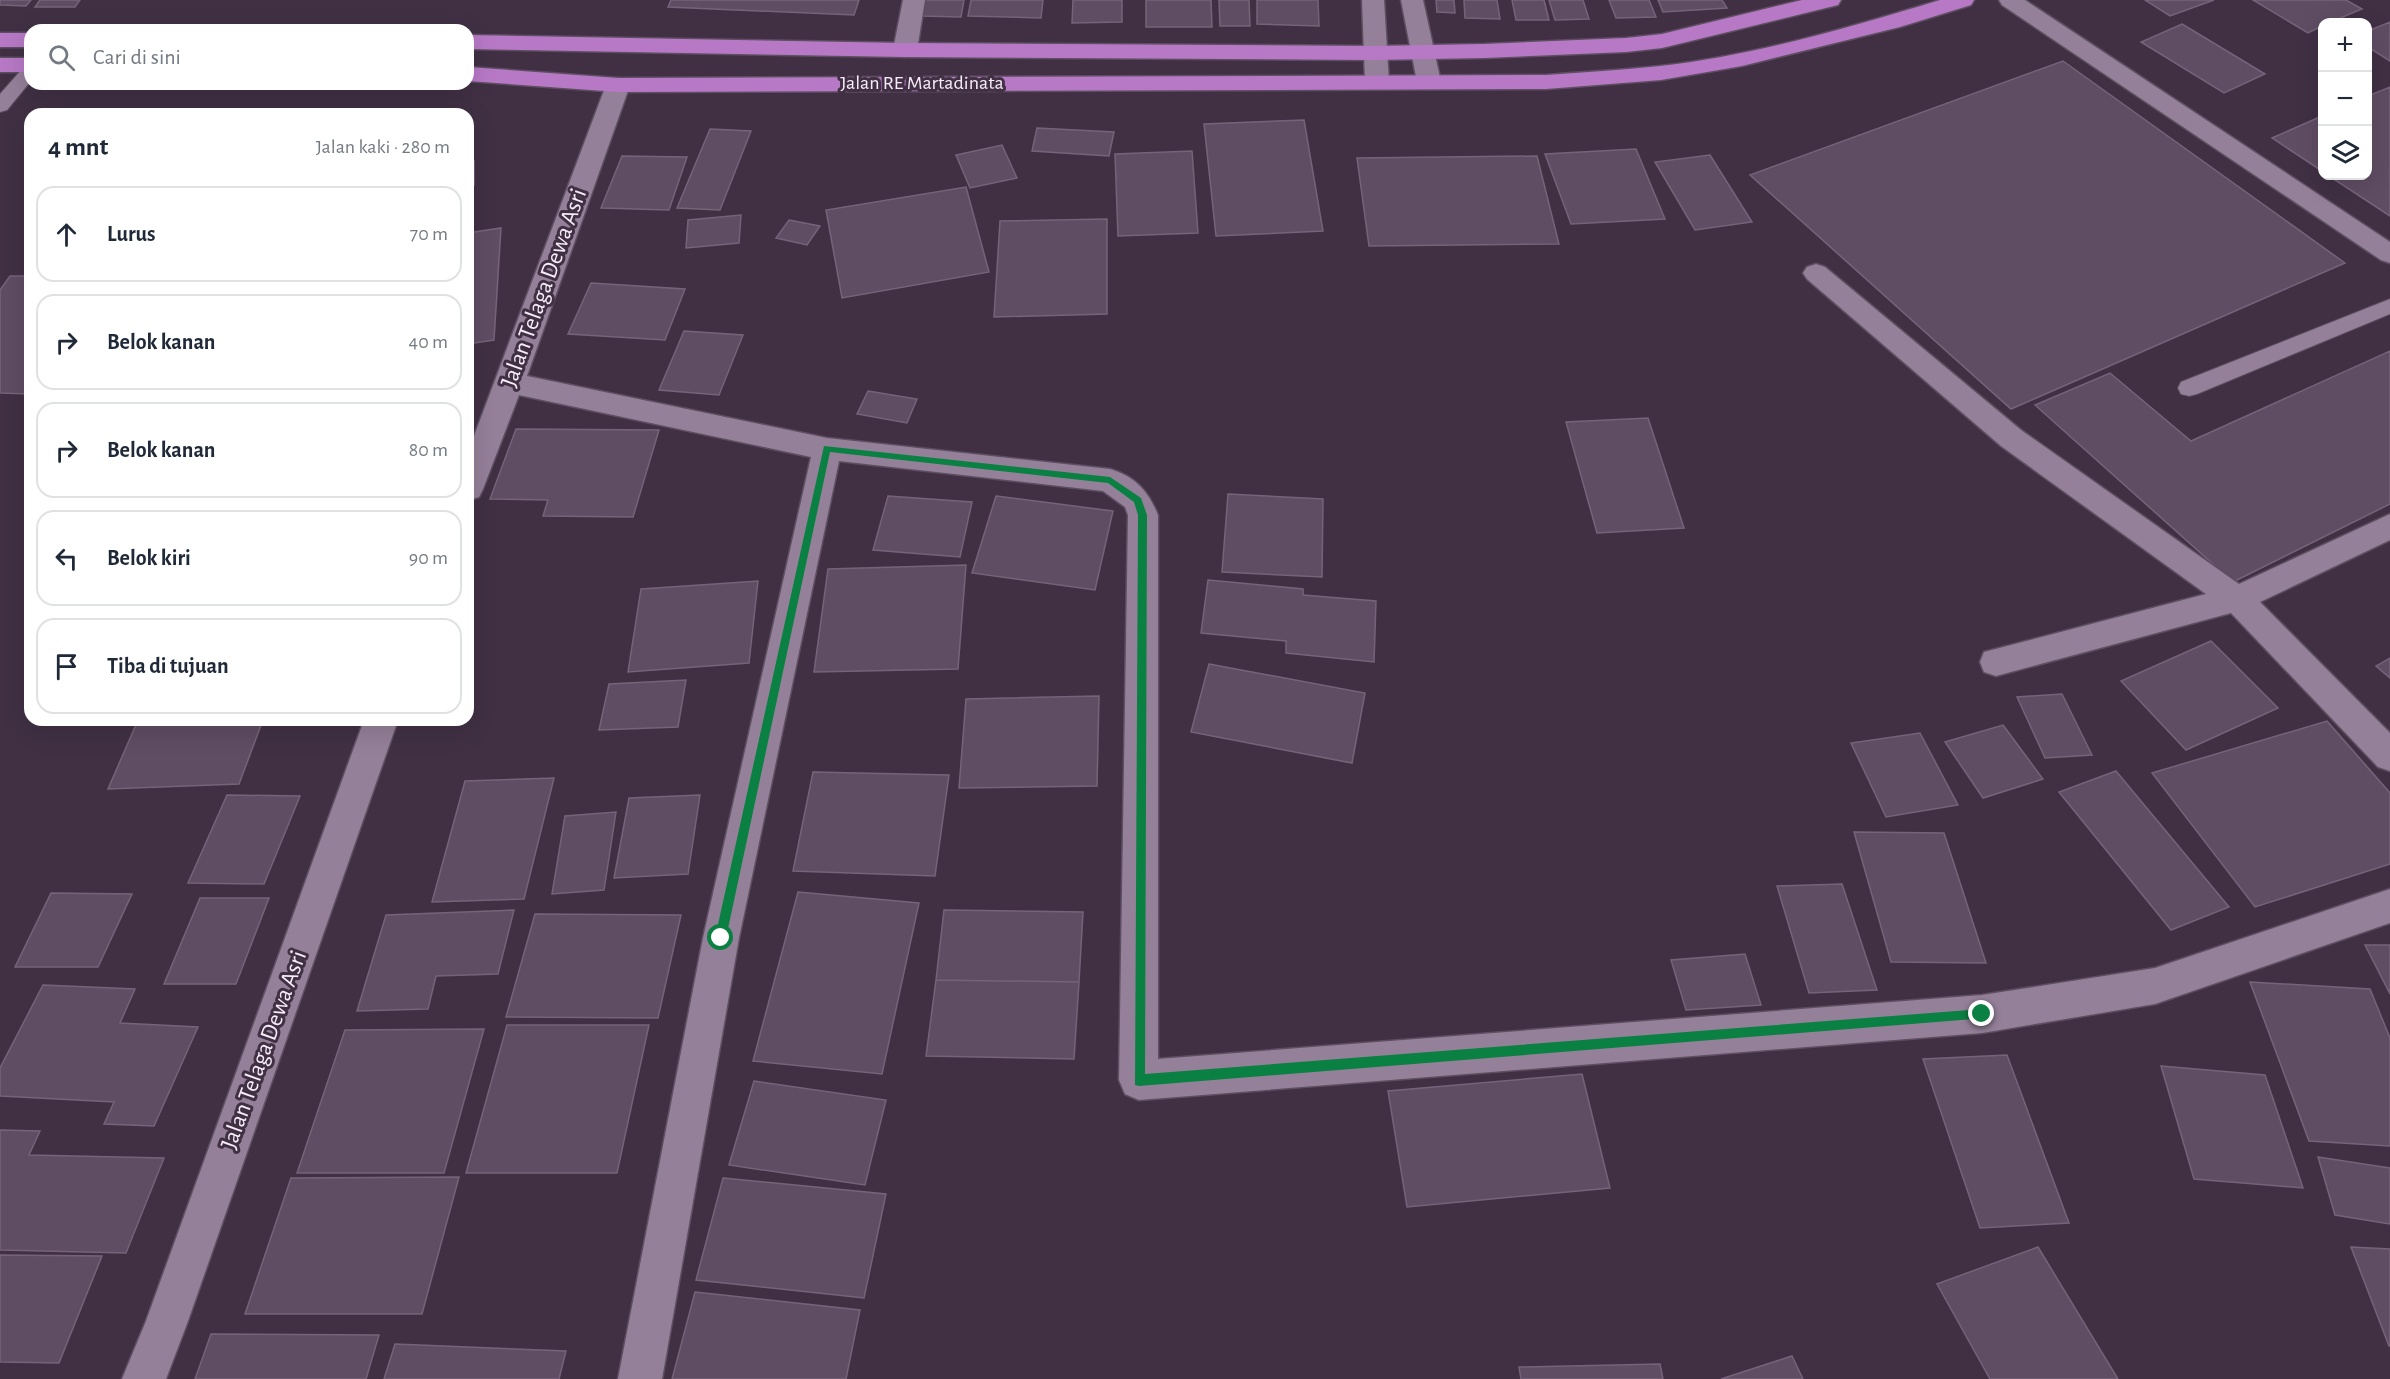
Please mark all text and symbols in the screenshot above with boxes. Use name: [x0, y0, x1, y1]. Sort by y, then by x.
map controls: [2318, 18, 2372, 180]
button: +: [2318, 18, 2372, 72]
search box: [24, 24, 474, 90]
icon: search: [45, 41, 78, 74]
text: Cari di sini: [93, 46, 181, 68]
button: −: [2318, 72, 2372, 126]
street label: Jalan RE Martadinata: [840, 73, 1004, 93]
button: layers: [2318, 126, 2372, 180]
text: 4 mnt: [48, 134, 108, 160]
text: Jalan kaki · 280 m: [316, 137, 450, 157]
street label: Jalan Telaga Dewa Asri: [497, 185, 591, 391]
icon: ahead: [50, 218, 83, 251]
text: Lurus: [107, 223, 156, 245]
text: 70 m: [410, 224, 448, 244]
icon: right: [50, 326, 83, 359]
text: Belok kanan: [107, 331, 215, 353]
text: 40 m: [409, 332, 448, 352]
icon: right: [50, 434, 83, 467]
text: Belok kanan: [107, 439, 215, 461]
text: 80 m: [409, 440, 448, 460]
icon: left: [50, 542, 83, 575]
text: Belok kiri: [107, 547, 191, 569]
text: 90 m: [409, 548, 448, 568]
icon: arrive: [50, 650, 83, 683]
text: Tiba di tujuan: [107, 655, 229, 677]
route start: [707, 924, 733, 950]
street label: Jalan Telaga Dewa Asri: [217, 947, 311, 1153]
route end: [1968, 1000, 1994, 1026]

